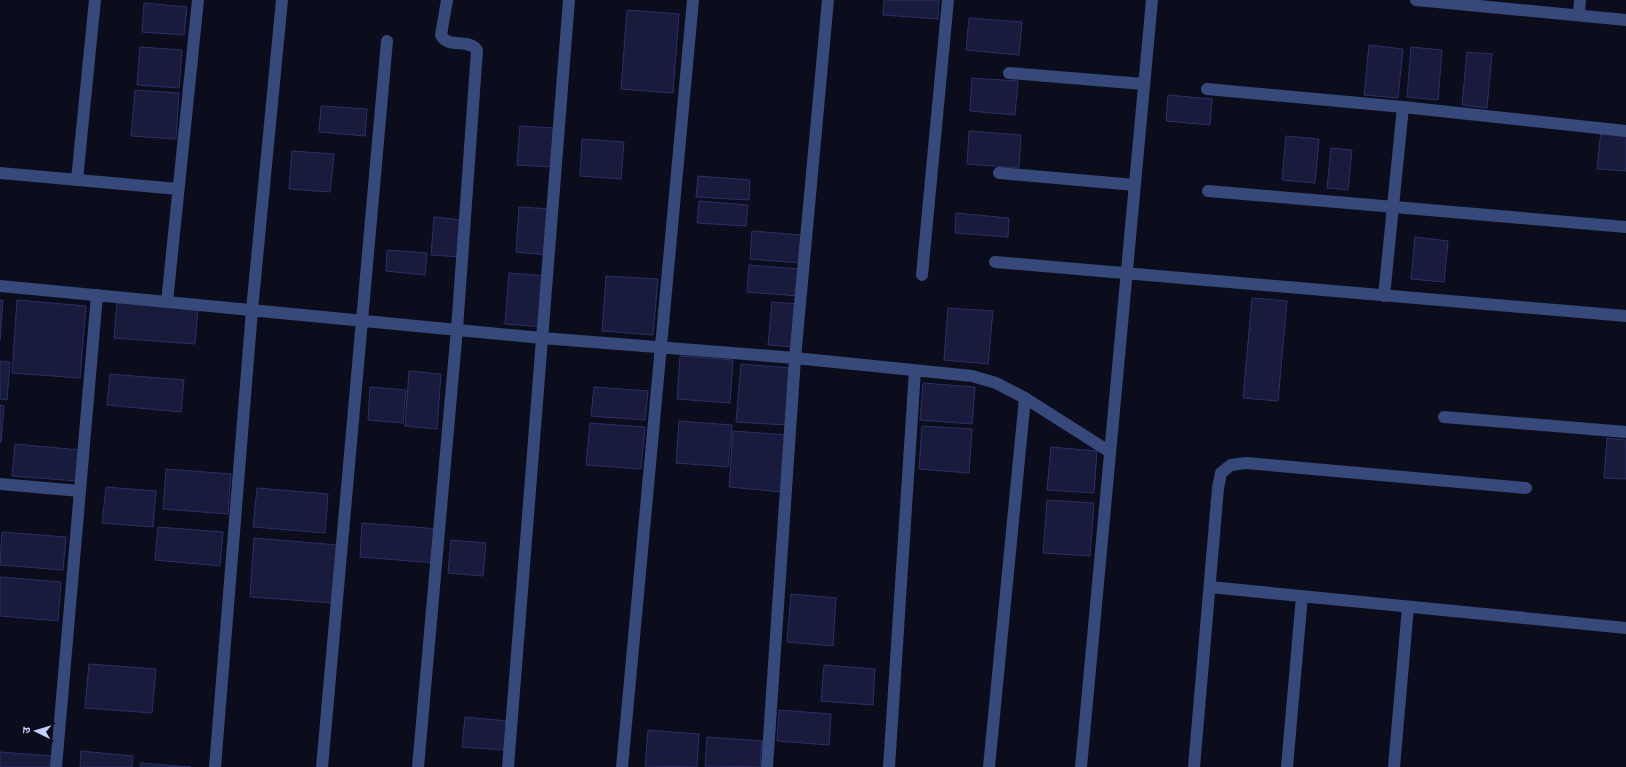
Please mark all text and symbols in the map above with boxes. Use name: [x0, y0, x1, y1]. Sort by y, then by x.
north arrow: [16, 711, 56, 751]
text: उ: [20, 726, 33, 734]

